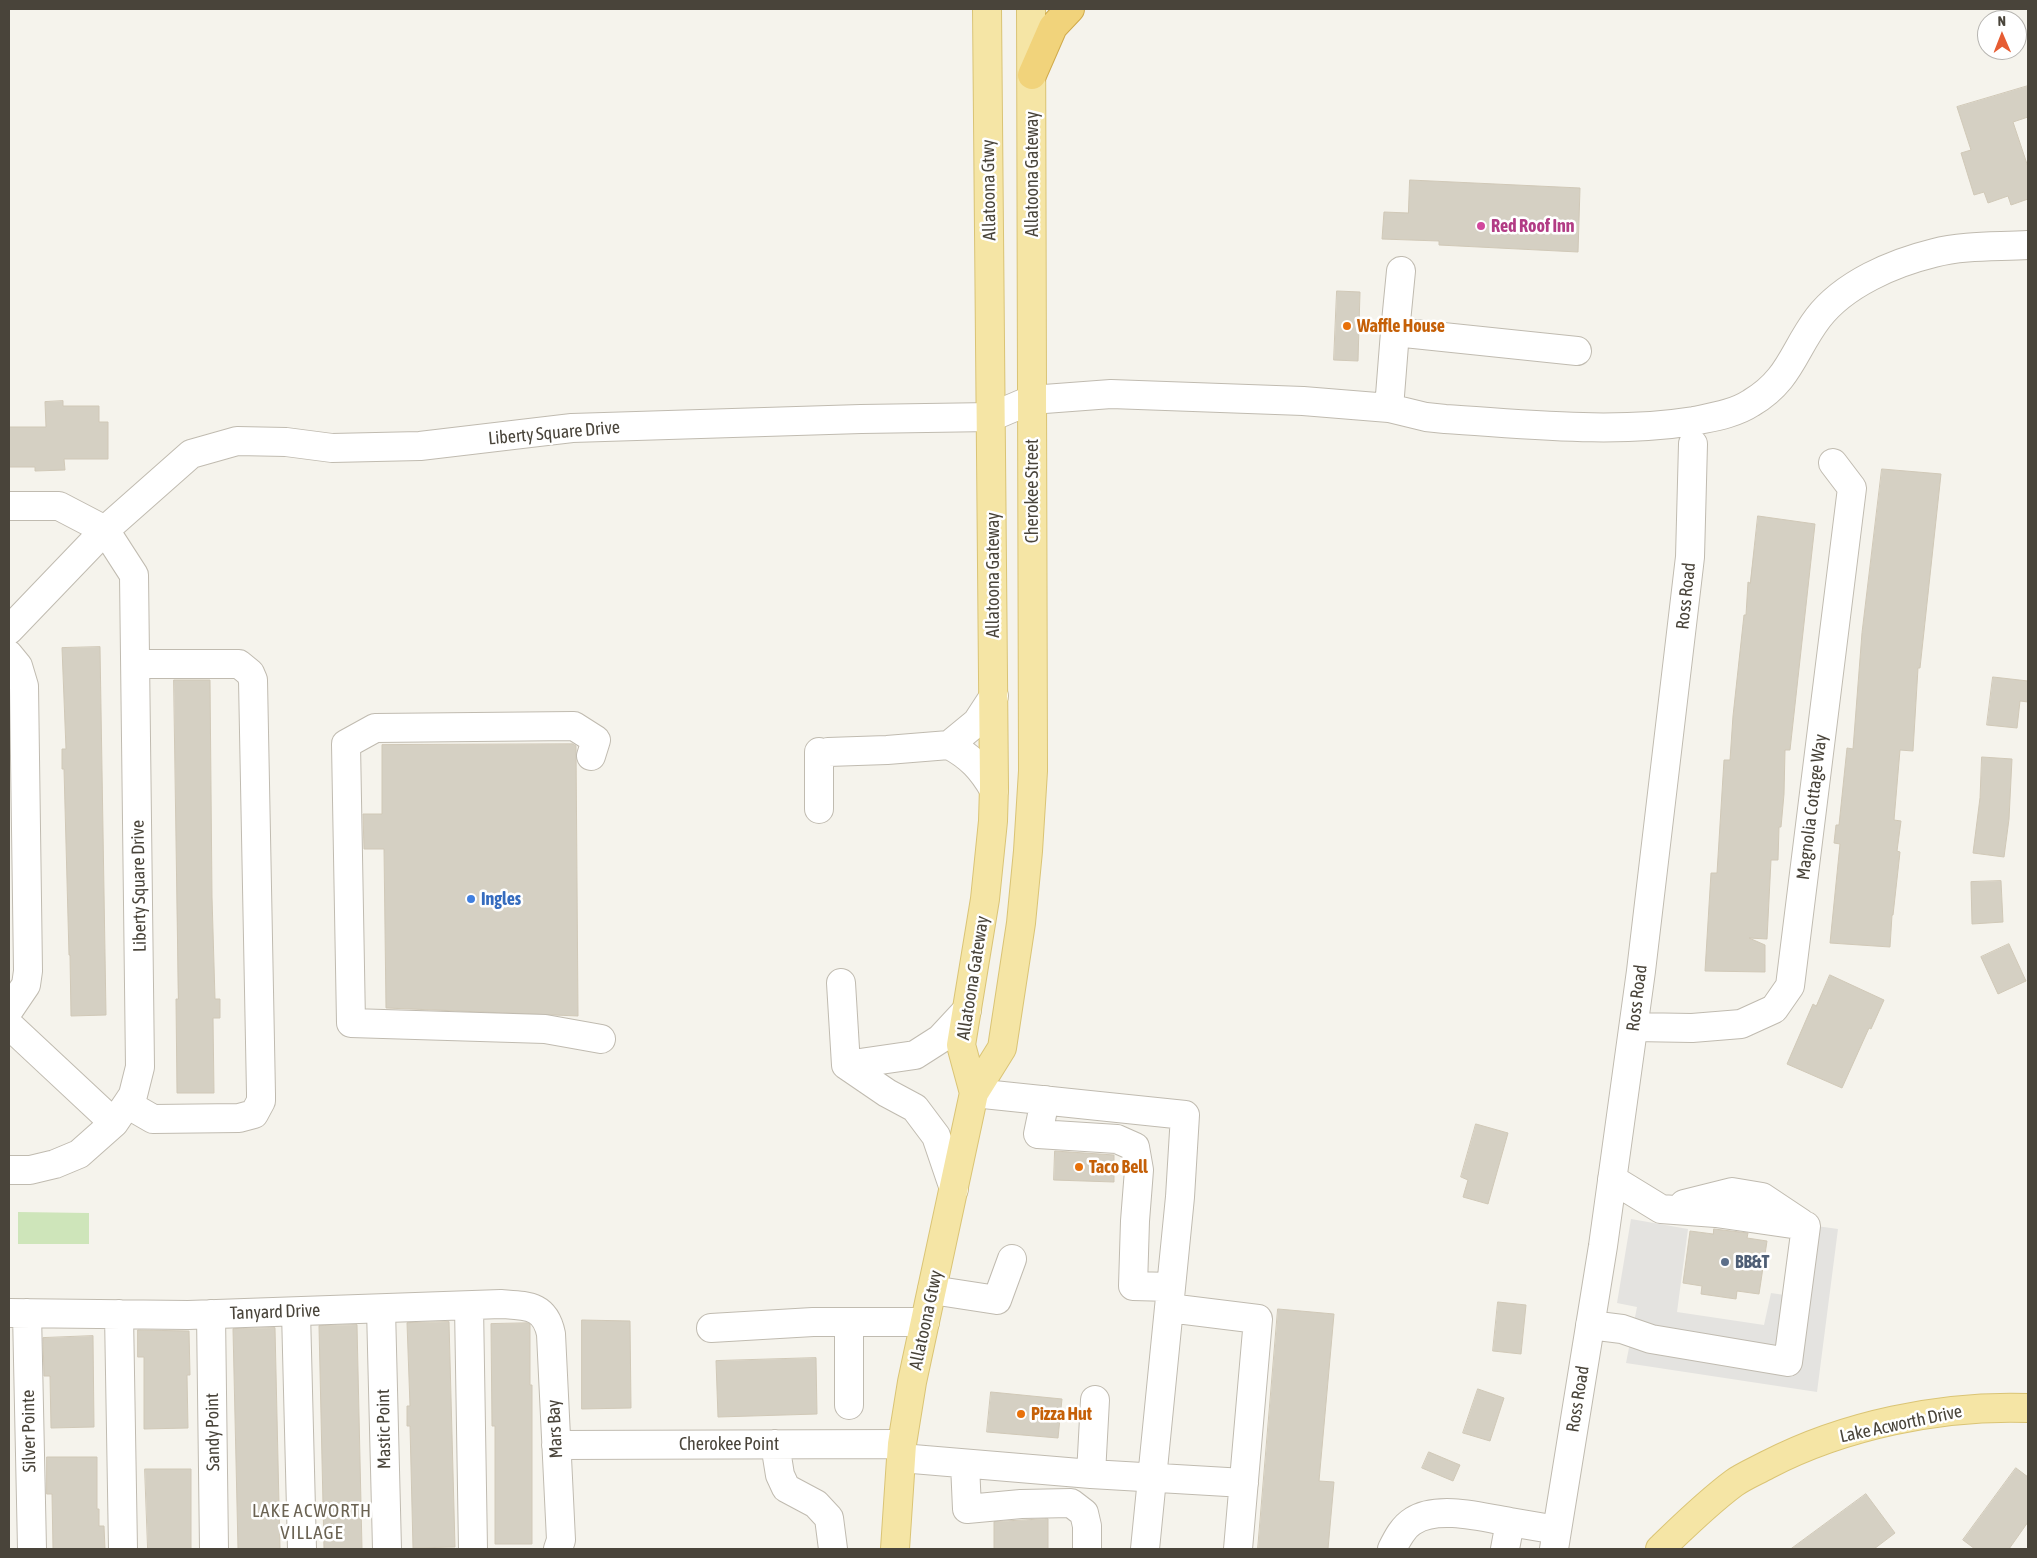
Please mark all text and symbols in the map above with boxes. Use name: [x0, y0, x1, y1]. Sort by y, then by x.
north arrow: [1977, 10, 2027, 60]
text: N: [1997, 13, 2006, 29]
street label: Allatoona Gateway: [1021, 111, 1043, 237]
street label: Allatoona Gtwy: [977, 139, 1001, 241]
place label: Red Roof Inn: [1491, 215, 1574, 237]
marker: Red Roof Inn: [1475, 220, 1487, 232]
place label: Waffle House: [1357, 315, 1445, 337]
marker: Waffle House: [1341, 320, 1353, 332]
street label: Liberty Square Drive: [487, 416, 621, 450]
street label: Cherokee Street: [1021, 439, 1043, 543]
street label: Allatoona Gateway: [982, 512, 1004, 638]
street label: Ross Road: [1672, 562, 1700, 630]
street label: Magnolia Cottage Way: [1792, 733, 1832, 881]
street label: Liberty Square Drive: [127, 820, 151, 952]
place label: Ingles: [481, 888, 521, 910]
marker: Ingles: [465, 893, 477, 905]
street label: Allatoona Gateway: [953, 914, 993, 1042]
street label: Ross Road: [1622, 963, 1652, 1033]
place label: Taco Bell: [1089, 1156, 1148, 1178]
marker: Taco Bell: [1073, 1161, 1085, 1173]
place label: BB&T: [1735, 1251, 1769, 1273]
marker: BB&T: [1719, 1256, 1731, 1268]
street label: Allatoona Gtwy: [905, 1268, 947, 1372]
street label: Tanyard Drive: [229, 1300, 321, 1324]
street label: Ross Road: [1562, 1364, 1594, 1434]
street label: Mastic Point: [373, 1389, 395, 1469]
street label: Silver Pointe: [17, 1390, 41, 1472]
street label: Sandy Point: [202, 1393, 224, 1471]
street label: Mars Bay: [543, 1399, 567, 1459]
street label: Lake Acworth Drive: [1838, 1400, 1964, 1448]
place label: Pizza Hut: [1031, 1403, 1092, 1425]
marker: Pizza Hut: [1015, 1408, 1027, 1420]
street label: Cherokee Point: [679, 1433, 779, 1455]
district label: LAKE ACWORTH VILLAGE: [250, 1500, 374, 1544]

